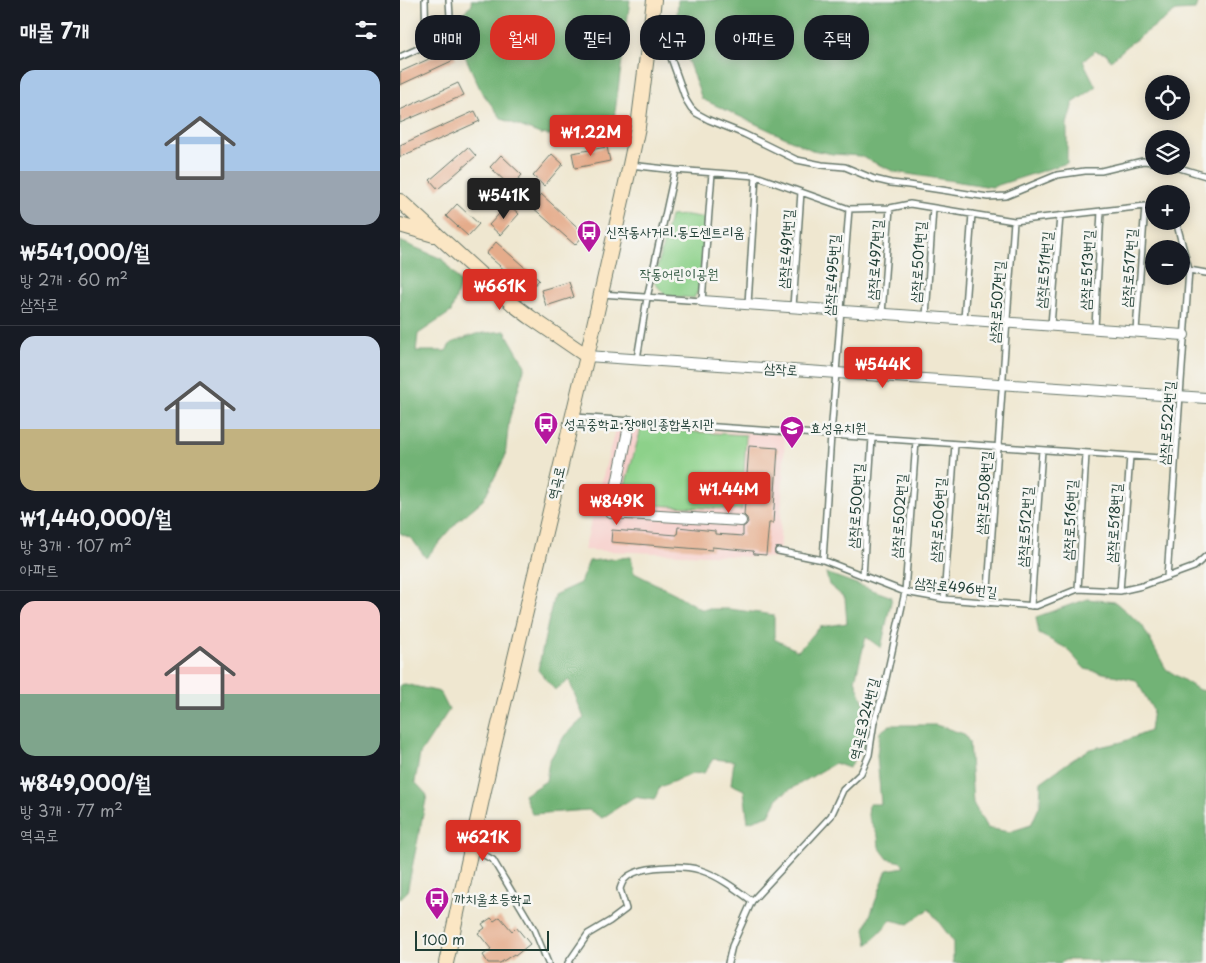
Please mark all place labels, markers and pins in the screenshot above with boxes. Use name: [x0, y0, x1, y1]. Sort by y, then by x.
pin: ₩1.22M: [550, 114, 632, 157]
pin: ₩541K: [469, 178, 539, 220]
bus stop icon: 신작동사거리.동도센트리움: [576, 219, 602, 253]
place label: 신작동사거리.동도센트리움: [606, 221, 745, 242]
pin: ₩661K: [465, 268, 535, 311]
pin: ₩544K: [848, 346, 918, 389]
bus stop icon: 성곡중학교.장애인종합복지관: [533, 411, 559, 445]
place label: 성곡중학교.장애인종합복지관: [564, 413, 714, 434]
school or university icon: 효성유치원: [779, 415, 805, 449]
place label: 효성유치원: [810, 417, 866, 438]
pin: ₩1.44M: [688, 472, 770, 514]
pin: ₩849K: [582, 484, 652, 526]
pin: ₩621K: [448, 820, 518, 862]
bus stop icon: 까치울초등학교: [424, 886, 450, 920]
place label: 까치울초등학교: [454, 888, 533, 909]

